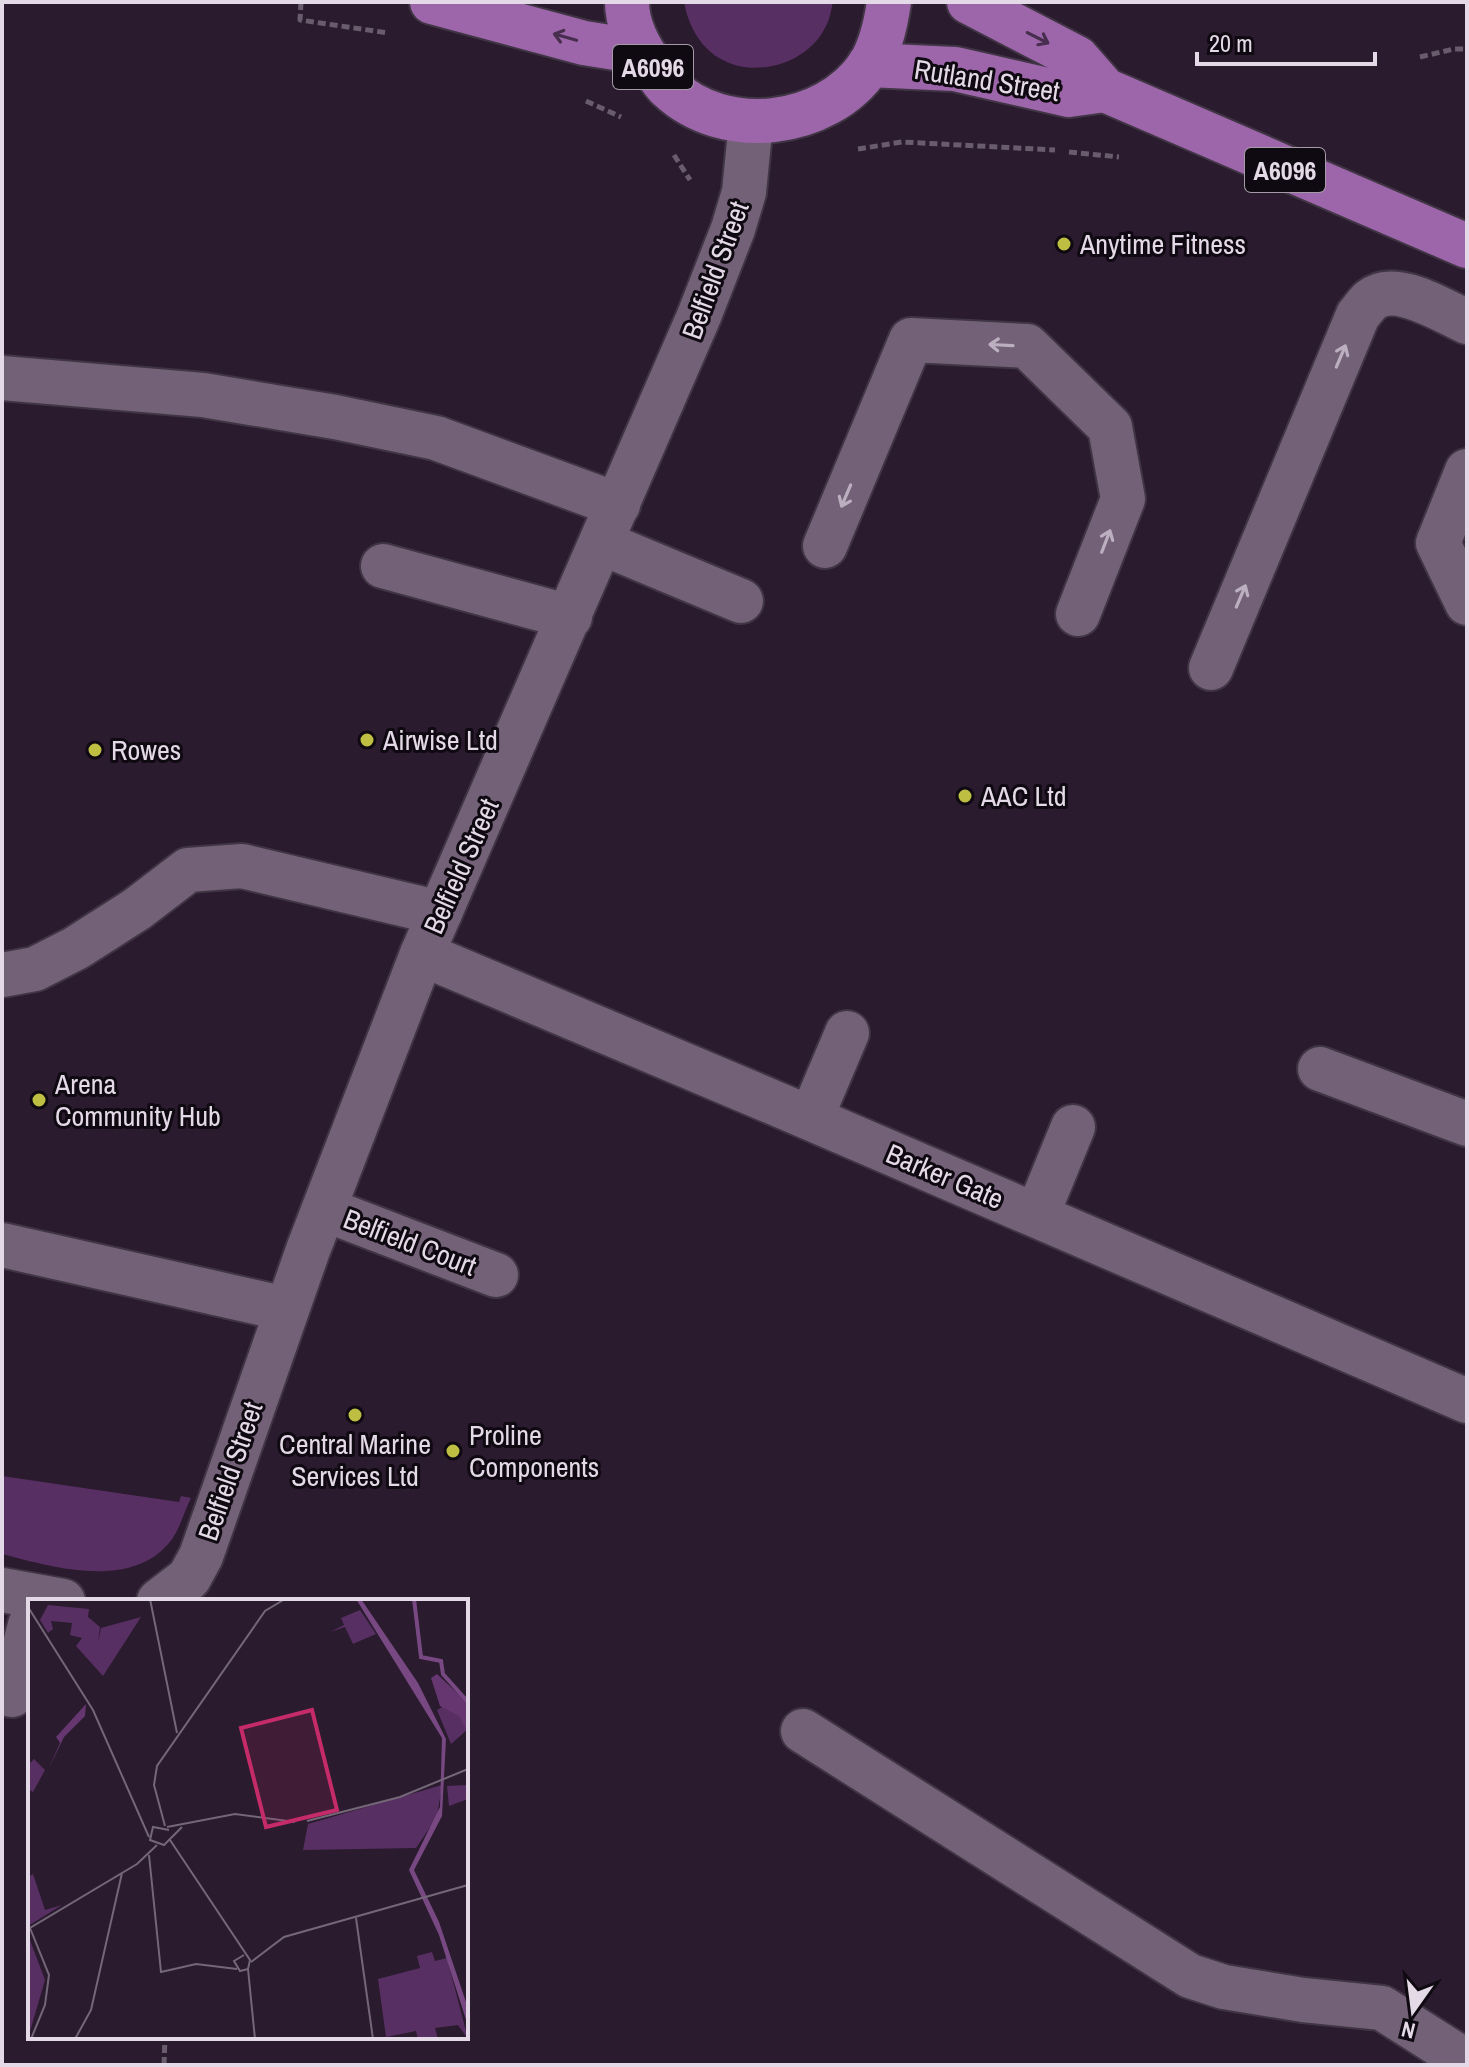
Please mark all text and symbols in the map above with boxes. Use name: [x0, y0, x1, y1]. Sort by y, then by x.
scale bar: [1197, 16, 1375, 66]
text: 20 m: [1209, 27, 1253, 59]
one-way arrow: [553, 29, 578, 43]
one-way arrow: [1026, 31, 1050, 46]
road number: A6096: [613, 45, 693, 89]
street label: Rutland Street: [912, 50, 1062, 110]
road number: A6096: [1245, 148, 1325, 192]
street label: Belfield Street: [672, 196, 758, 344]
place label: Anytime Fitness: [1079, 225, 1246, 263]
marker: Anytime Fitness: [1055, 235, 1073, 253]
one-way arrow: [988, 337, 1015, 352]
one-way arrow: [1335, 344, 1349, 369]
one-way arrow: [837, 484, 852, 508]
one-way arrow: [1100, 529, 1114, 554]
one-way arrow: [1235, 585, 1249, 609]
place label: Airwise Ltd: [382, 721, 498, 759]
place label: Rowes: [111, 731, 181, 769]
marker: Airwise Ltd: [358, 731, 376, 749]
marker: Rowes: [86, 741, 104, 759]
place label: AAC Ltd: [980, 777, 1067, 815]
marker: AAC Ltd: [956, 787, 974, 805]
street label: Belfield Street: [414, 792, 508, 940]
place label: Arena Community Hub: [54, 1065, 221, 1135]
marker: Arena Community Hub: [30, 1091, 48, 1109]
street label: Barker Gate: [881, 1134, 1009, 1218]
street label: Belfield Court: [338, 1199, 482, 1285]
street label: Belfield Street: [189, 1397, 271, 1545]
marker: Central Marine Services Ltd: [346, 1406, 364, 1424]
place label: Proline Components: [469, 1416, 599, 1486]
place label: Central Marine Services Ltd: [279, 1425, 431, 1495]
marker: Proline Components: [444, 1442, 462, 1460]
inset map: [28, 1599, 468, 2039]
north arrow: [1373, 1971, 1453, 2051]
text: N: [1398, 2014, 1418, 2047]

